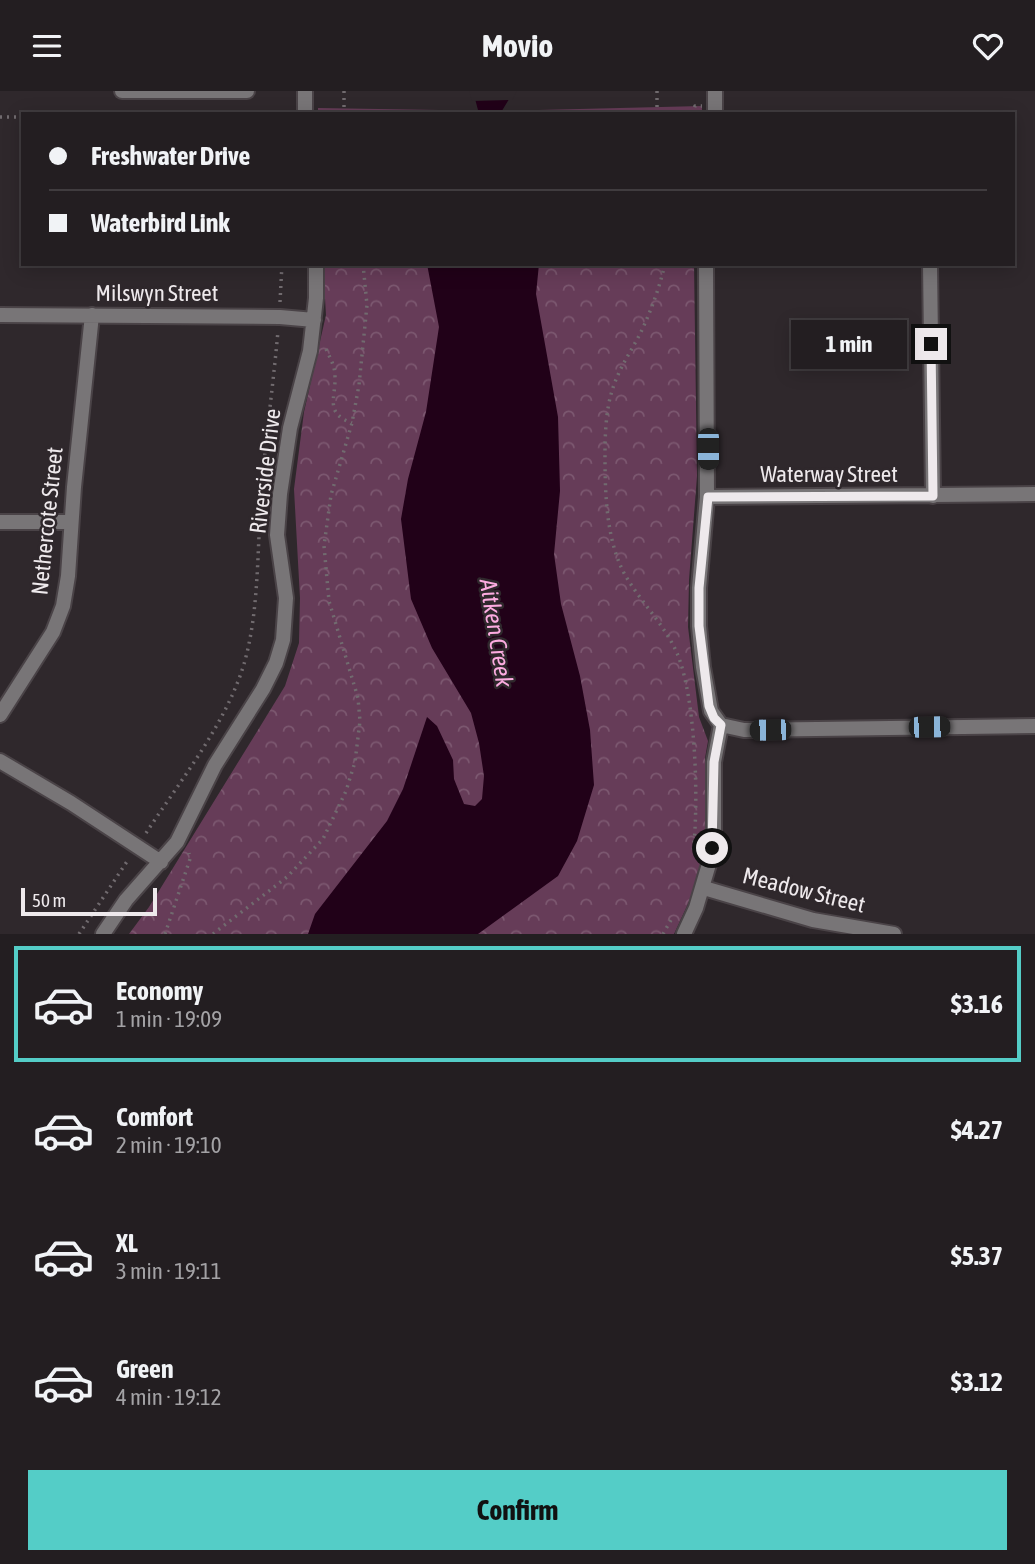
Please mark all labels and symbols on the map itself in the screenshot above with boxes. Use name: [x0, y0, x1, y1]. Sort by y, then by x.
street label: Milswyn Street: [96, 280, 218, 306]
callout: 1 min: [791, 320, 906, 369]
route end: [915, 328, 947, 360]
street label: Riverside Drive: [244, 407, 286, 535]
car: [698, 428, 719, 470]
street label: Nethercote Street: [26, 446, 68, 596]
street label: Waterway Street: [760, 461, 898, 487]
water label: Aitken Creek: [474, 576, 518, 689]
car: [908, 716, 951, 738]
car: [749, 719, 792, 741]
route start: [696, 832, 728, 864]
street label: Meadow Street: [740, 862, 868, 918]
scale bar: [21, 885, 158, 917]

